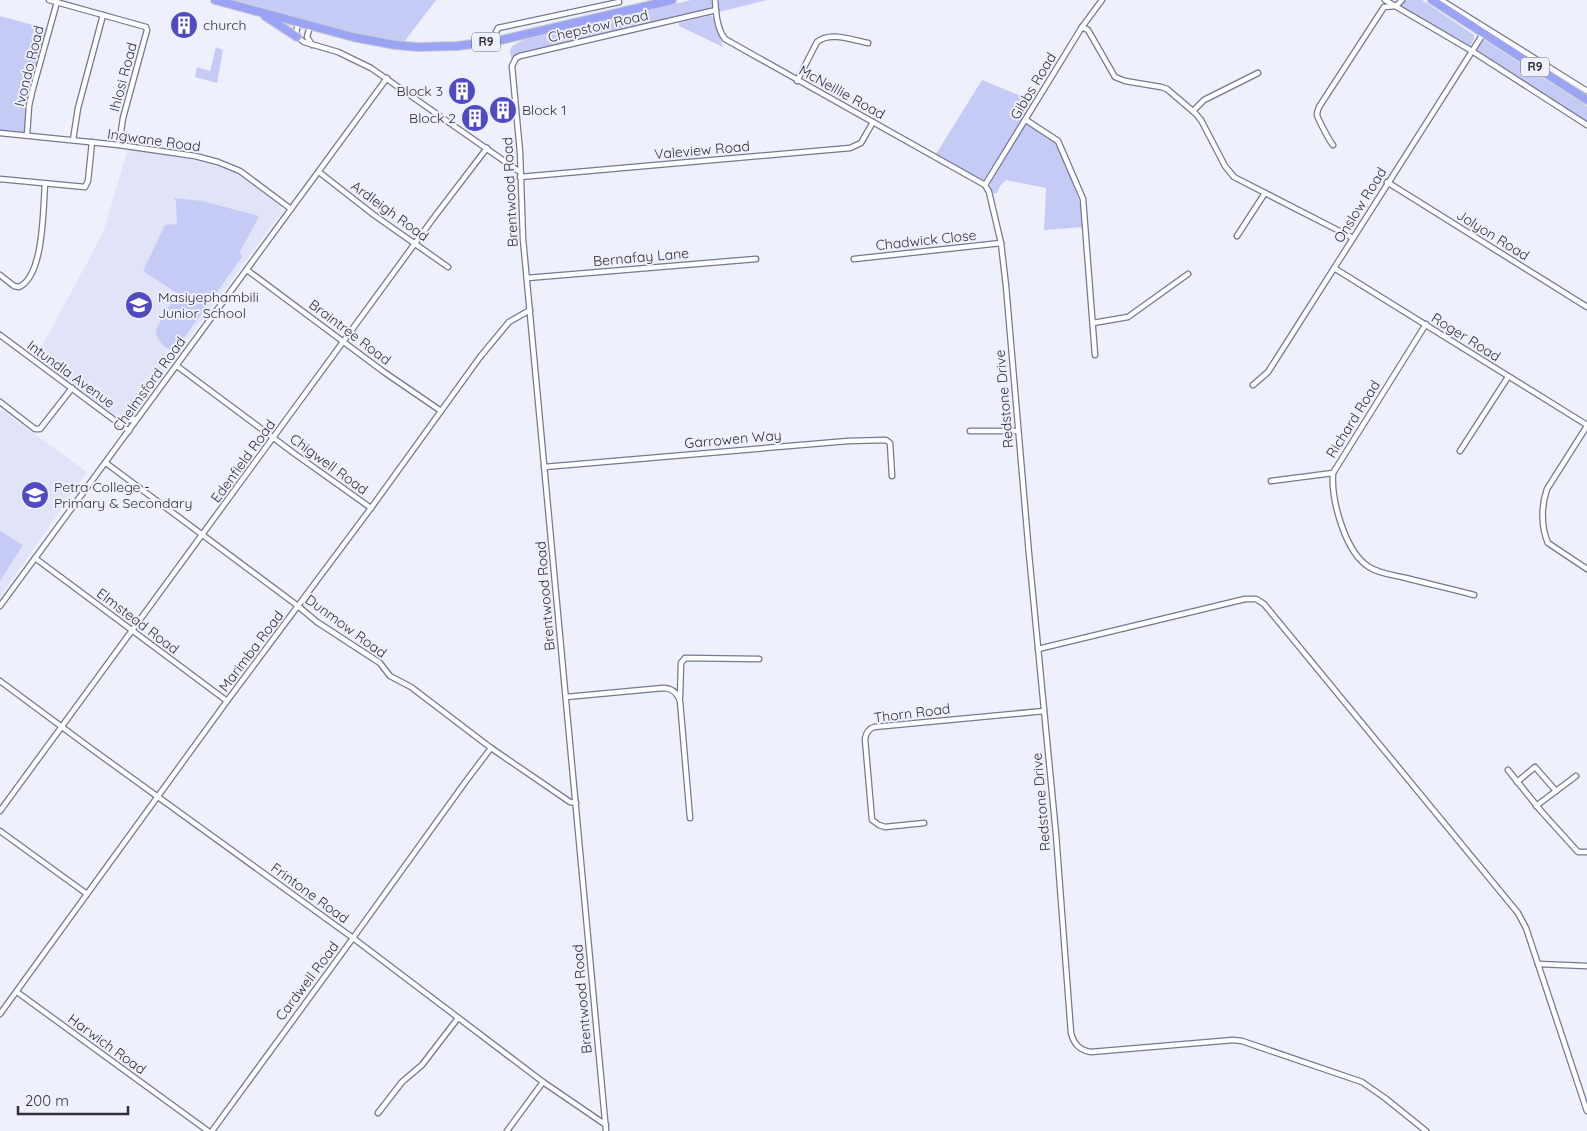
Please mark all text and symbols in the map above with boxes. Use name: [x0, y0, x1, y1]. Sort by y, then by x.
street label: Chepstow Road: [546, 6, 650, 46]
building icon: church: [169, 10, 199, 40]
place label: church: [203, 16, 246, 34]
street label: Ivondo Road: [10, 24, 48, 108]
road number: R9: [472, 32, 500, 52]
street label: Ihlosi Road: [105, 40, 141, 114]
street label: Gibbs Road: [1006, 49, 1060, 123]
road number: R9: [1521, 58, 1549, 76]
street label: McNeillie Road: [796, 61, 888, 123]
building icon: Block 3: [447, 76, 477, 106]
place label: Block 3: [396, 82, 443, 100]
building icon: Block 1: [488, 95, 518, 125]
place label: Block 1: [522, 101, 566, 119]
building icon: Block 2: [460, 103, 490, 133]
place label: Block 2: [409, 109, 456, 127]
street label: Ingwane Road: [106, 125, 202, 155]
street label: Brentwood Road: [498, 137, 522, 247]
street label: Valeview Road: [653, 137, 751, 163]
street label: Onslow Road: [1330, 164, 1390, 246]
street label: Ardleigh Road: [348, 177, 432, 245]
street label: Jolyon Road: [1453, 206, 1533, 264]
street label: Chadwick Close: [875, 226, 977, 254]
street label: Bernafay Lane: [592, 244, 690, 270]
place label: Masiyephambili Junior School: [158, 288, 259, 322]
school or university icon: Masiyephambili Junior School: [124, 290, 154, 320]
street label: Braintree Road: [305, 295, 395, 369]
street label: Roger Road: [1428, 309, 1504, 365]
street label: Chelmsford Road: [109, 333, 189, 435]
street label: Intundla Avenue: [24, 336, 119, 412]
street label: Redstone Drive: [991, 349, 1017, 449]
street label: Richard Road: [1322, 377, 1384, 461]
street label: Edenfield Road: [207, 416, 279, 506]
street label: Garrowen Way: [684, 426, 782, 452]
street label: Chigwell Road: [286, 430, 372, 498]
place label: Petra College - Primary & Secondary: [54, 478, 192, 512]
school or university icon: Petra College - Primary & Secondary: [20, 480, 50, 510]
street label: Brentwood Road: [531, 540, 559, 652]
street label: Elmstead Road: [93, 584, 183, 658]
street label: Dunmow Road: [302, 590, 390, 662]
street label: Marimba Road: [215, 607, 287, 695]
street label: Thorn Road: [873, 699, 951, 727]
street label: Redstone Drive: [1028, 752, 1054, 852]
street label: Frintone Road: [268, 859, 352, 927]
street label: Cardwell Road: [271, 938, 343, 1024]
street label: Brentwood Road: [568, 943, 596, 1055]
street label: Harwich Road: [65, 1010, 149, 1078]
scale bar: [18, 1084, 128, 1116]
text: 200 m: [25, 1091, 69, 1110]

